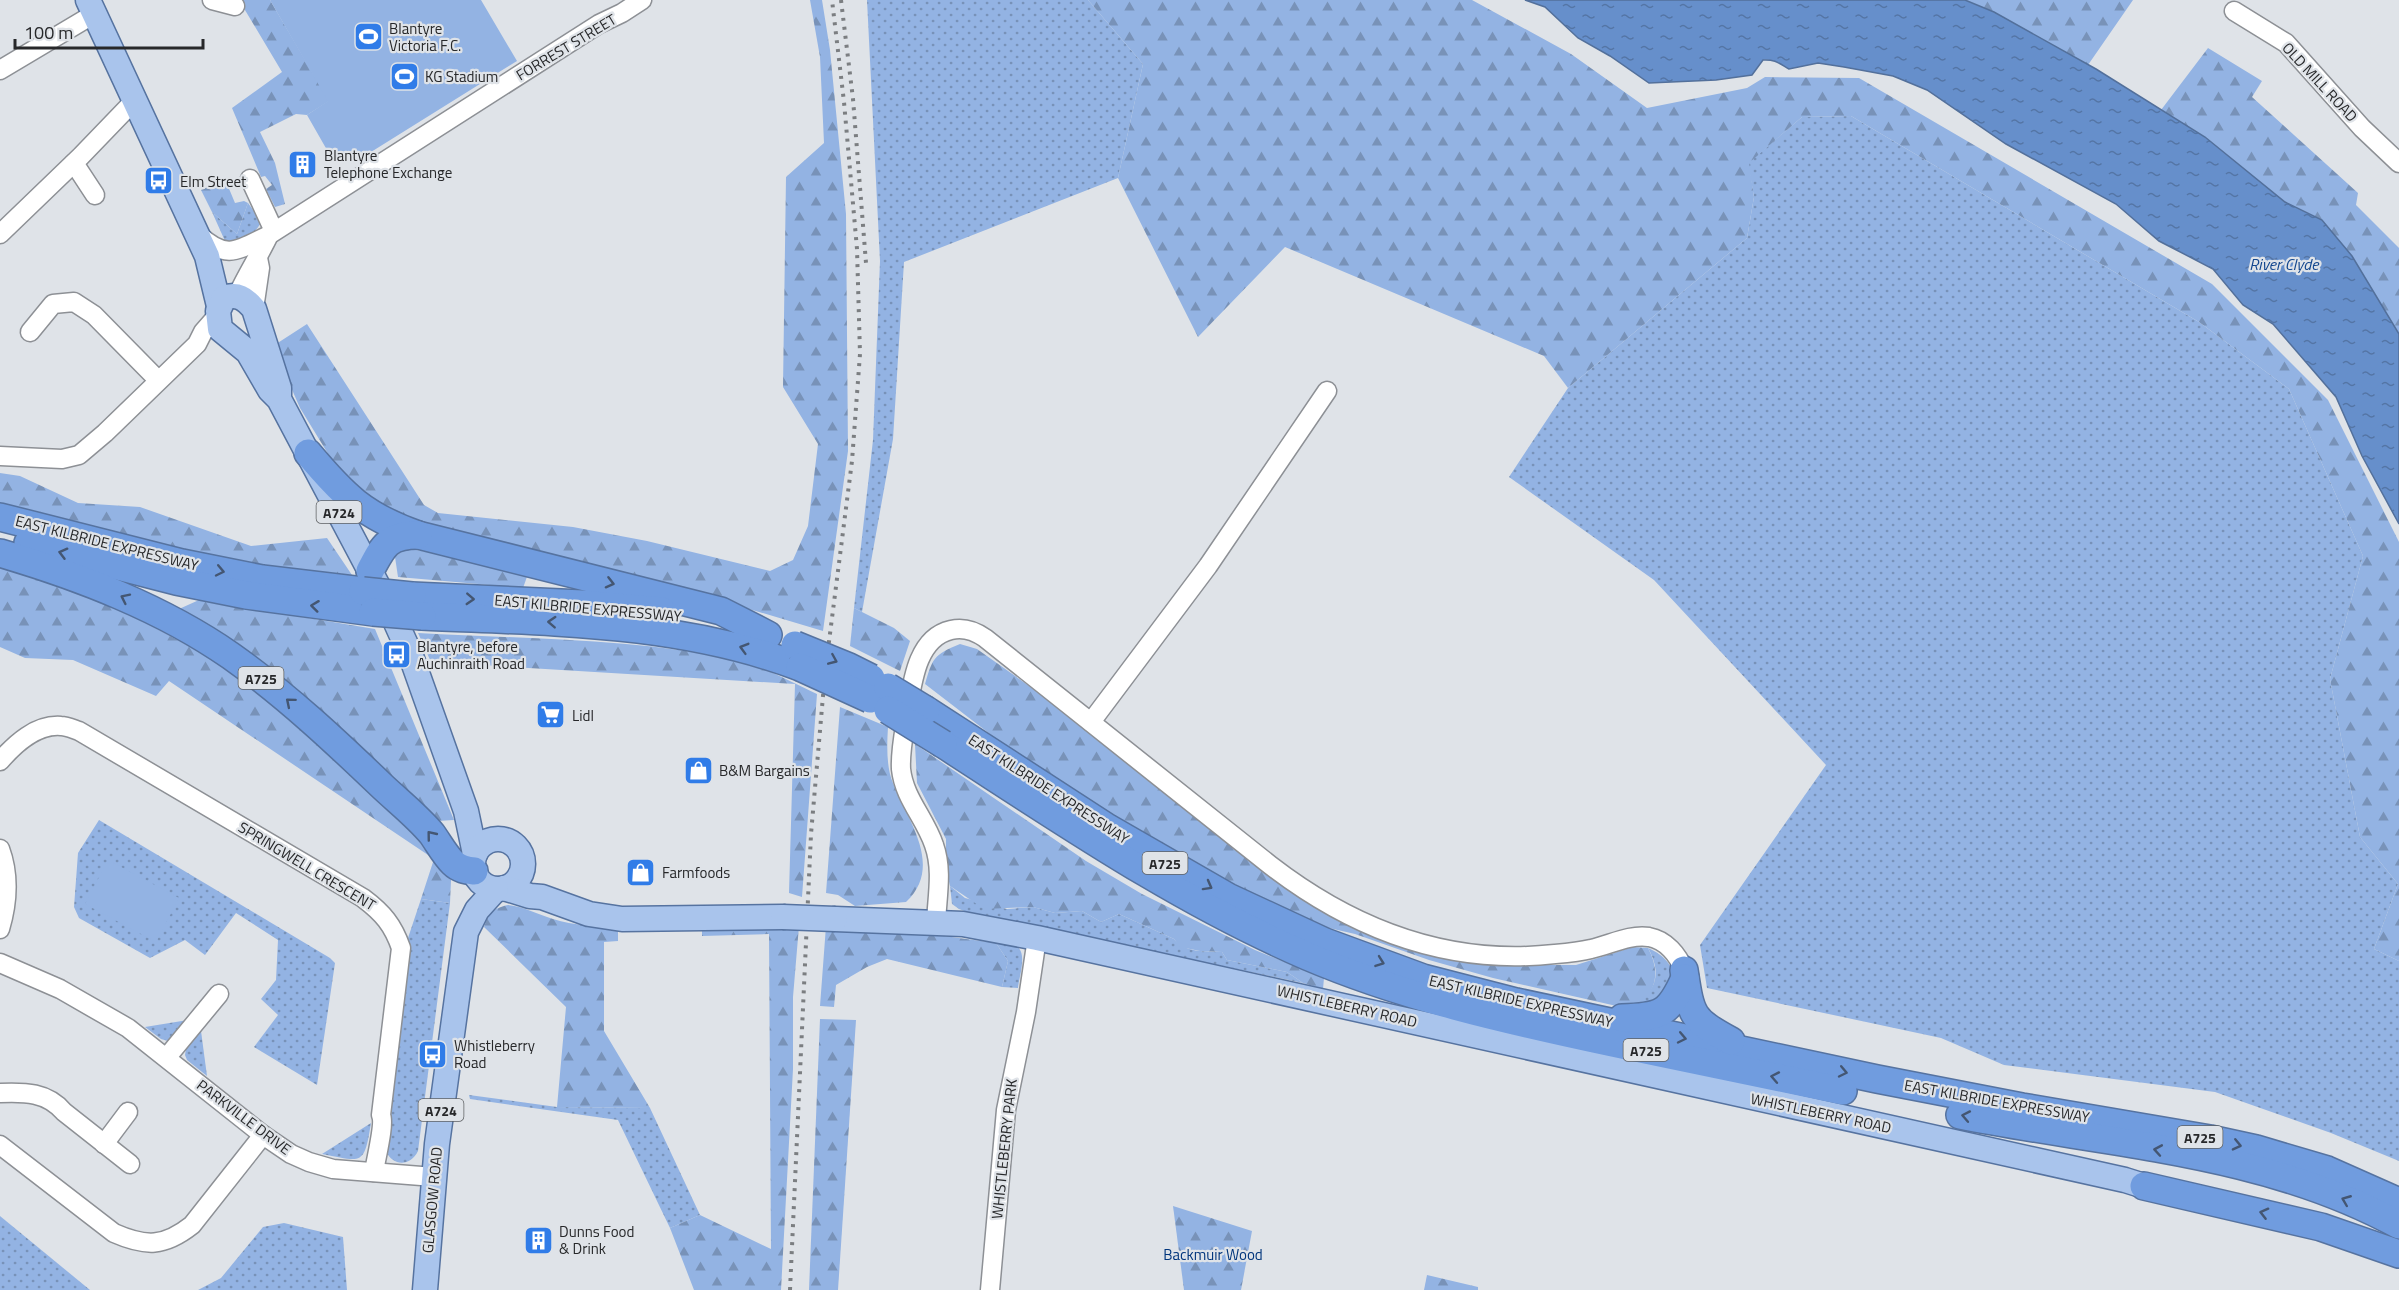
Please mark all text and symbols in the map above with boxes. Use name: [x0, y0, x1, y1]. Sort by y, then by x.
street label: FORREST STREET: [511, 8, 621, 86]
scale bar: [15, 12, 202, 50]
place label: Blantyre Victoria F.C.: [389, 17, 461, 57]
text: 100 m: [24, 19, 73, 46]
sports icon: Blantyre Victoria F.C.: [352, 21, 384, 53]
street label: OLD MILL ROAD: [2277, 37, 2363, 127]
sports icon: KG Stadium: [388, 60, 420, 92]
place label: KG Stadium: [425, 65, 498, 88]
place label: Blantyre Telephone Exchange: [324, 144, 452, 184]
building icon: Blantyre Telephone Exchange: [287, 148, 319, 180]
bus stop icon: Elm Street: [143, 165, 175, 197]
place label: Elm Street: [180, 170, 247, 193]
water label: River Clyde: [2249, 252, 2320, 276]
road number: A724: [316, 501, 362, 523]
street label: EAST KILBRIDE EXPRESSWAY: [13, 509, 201, 577]
one-way arrow: [58, 547, 68, 560]
one-way arrow: [215, 563, 225, 576]
one-way arrow: [604, 576, 614, 589]
street label: EAST KILBRIDE EXPRESSWAY: [493, 588, 683, 628]
one-way arrow: [466, 592, 475, 605]
one-way arrow: [121, 594, 132, 605]
one-way arrow: [311, 600, 320, 612]
one-way arrow: [547, 615, 556, 628]
place label: Blantyre, before Auchinraith Road: [417, 635, 525, 675]
bus stop icon: Blantyre, before Auchinraith Road: [380, 639, 412, 671]
one-way arrow: [740, 643, 750, 655]
one-way arrow: [827, 653, 838, 665]
road number: A725: [238, 667, 284, 689]
one-way arrow: [286, 698, 297, 709]
supermarket icon: Lidl: [535, 699, 567, 731]
place label: Lidl: [572, 704, 594, 727]
street label: EAST KILBRIDE EXPRESSWAY: [964, 728, 1134, 850]
shop icon: B&M Bargains: [682, 754, 714, 786]
place label: B&M Bargains: [719, 759, 810, 782]
street label: SPRINGWELL CRESCENT: [234, 816, 380, 916]
one-way arrow: [428, 831, 439, 842]
road number: A725: [1142, 852, 1188, 874]
shop icon: Farmfoods: [625, 856, 657, 888]
place label: Farmfoods: [662, 861, 730, 884]
one-way arrow: [1201, 879, 1212, 890]
one-way arrow: [1374, 955, 1384, 968]
street label: EAST KILBRIDE EXPRESSWAY: [1427, 969, 1615, 1033]
street label: WHISTLEBERRY ROAD: [1275, 979, 1419, 1033]
one-way arrow: [1677, 1031, 1687, 1044]
place label: Whistleberry Road: [454, 1034, 535, 1074]
bus stop icon: Whistleberry Road: [417, 1038, 449, 1070]
road number: A725: [1624, 1039, 1668, 1061]
one-way arrow: [1837, 1065, 1847, 1078]
one-way arrow: [1770, 1071, 1780, 1084]
street label: EAST KILBRIDE EXPRESSWAY: [1902, 1073, 2092, 1129]
street label: PARKVILLE DRIVE: [192, 1074, 296, 1160]
street label: WHISTLEBERRY PARK: [985, 1077, 1023, 1220]
street label: WHISTLEBERRY ROAD: [1749, 1087, 1893, 1139]
road number: A724: [418, 1099, 464, 1121]
one-way arrow: [1961, 1110, 1971, 1123]
road number: A725: [2178, 1126, 2222, 1148]
one-way arrow: [2232, 1138, 2242, 1151]
one-way arrow: [2153, 1144, 2163, 1156]
street label: GLASGOW ROAD: [416, 1146, 448, 1254]
one-way arrow: [2341, 1195, 2352, 1207]
one-way arrow: [2259, 1207, 2269, 1220]
place label: Dunns Food & Drink: [559, 1220, 634, 1260]
building icon: Dunns Food & Drink: [522, 1224, 554, 1256]
park label: Backmuir Wood: [1163, 1243, 1263, 1266]

